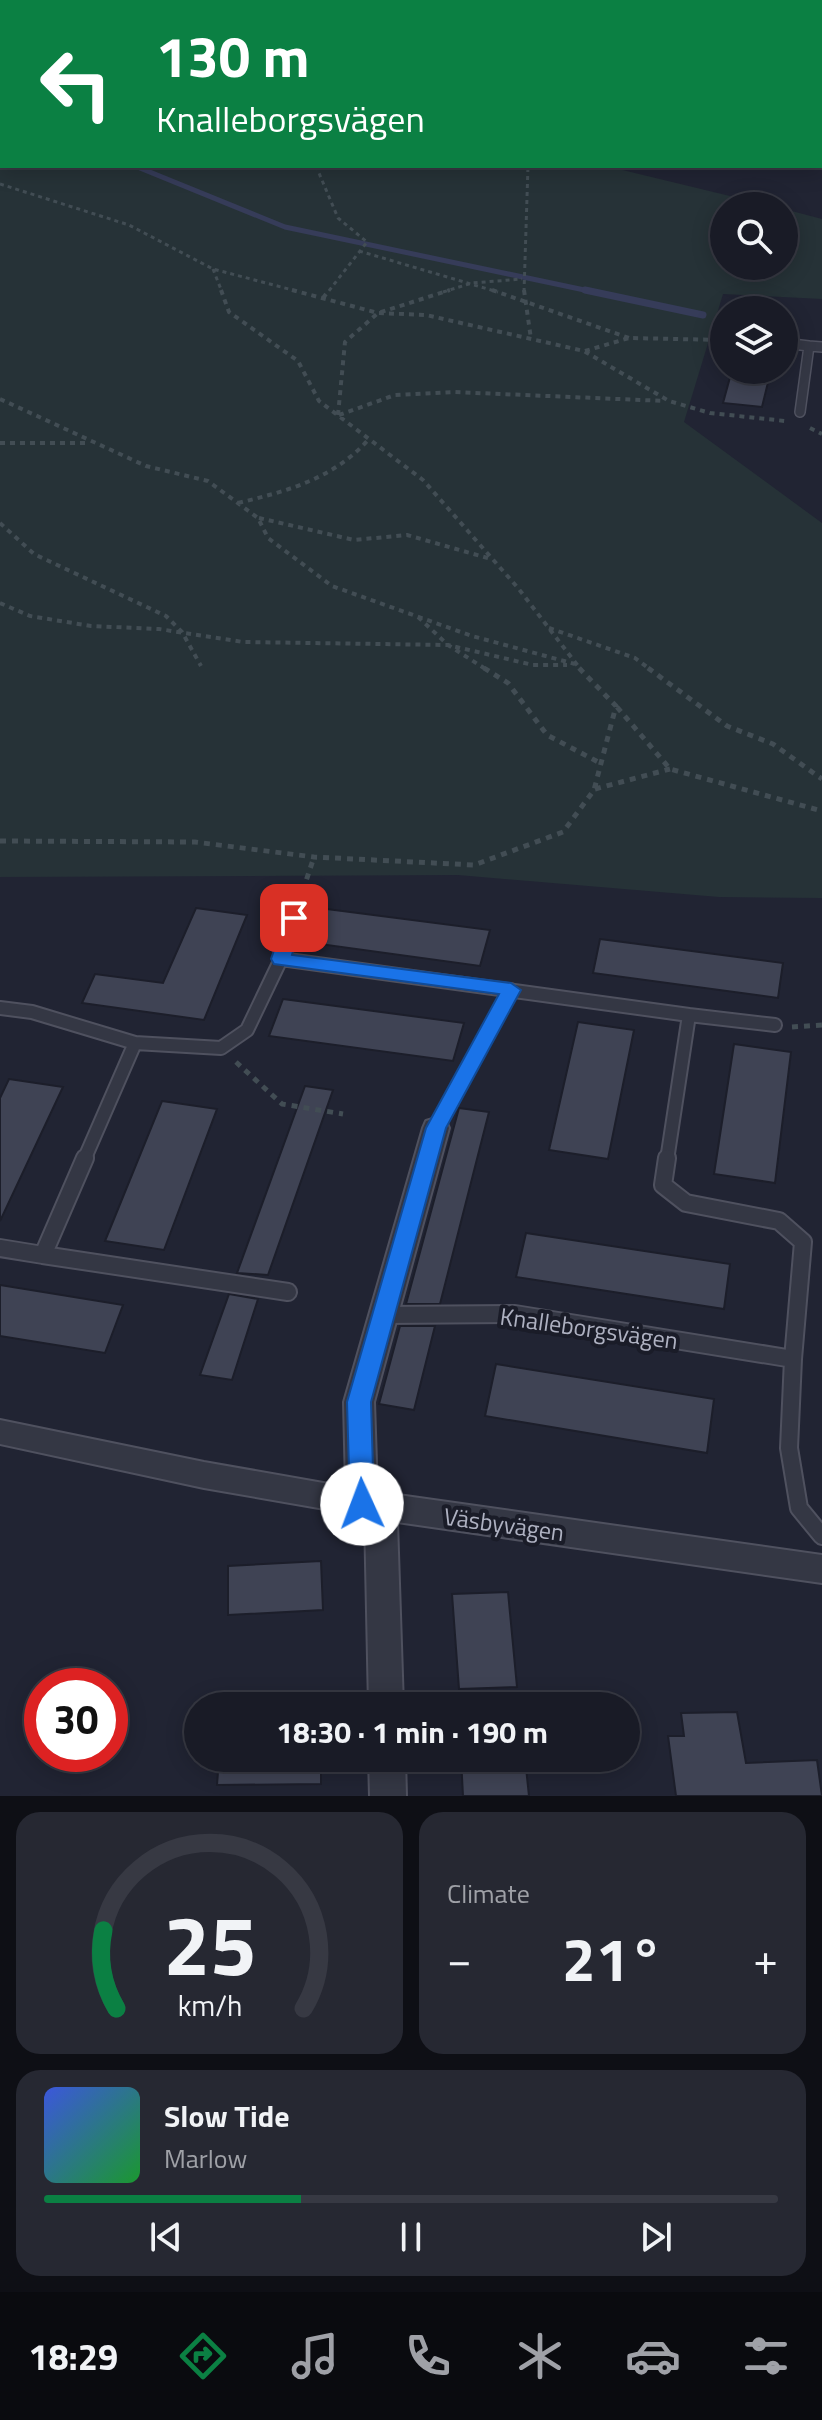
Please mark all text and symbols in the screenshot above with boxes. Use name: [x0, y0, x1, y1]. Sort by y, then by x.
text: 130 m: [156, 14, 309, 99]
icon: left: [24, 32, 128, 136]
text: Knalleborgsvägen: [156, 91, 425, 146]
map controls: [710, 192, 798, 384]
button: search: [710, 192, 798, 280]
button: layers: [710, 296, 798, 384]
pin: [260, 884, 328, 952]
icon: arrive: [272, 896, 316, 940]
street label: Knalleborgsvägen: [498, 1298, 680, 1358]
position arrow: [320, 1462, 404, 1546]
street label: Väsbyvägen: [441, 1498, 567, 1550]
speed limit sign: 30: [24, 1668, 128, 1772]
text: 18:30 · 1 min · 190 m: [276, 1709, 548, 1755]
text: Climate: [447, 1874, 530, 1913]
text: 25: [163, 1881, 256, 2007]
text: 21°: [562, 1913, 663, 2004]
text: −: [447, 1925, 472, 1992]
text: +: [753, 1925, 778, 1992]
text: km/h: [177, 1984, 242, 2027]
text: Slow Tide: [164, 2093, 289, 2139]
text: Marlow: [164, 2139, 247, 2178]
icon: previous: [144, 2215, 188, 2259]
icon: pause: [389, 2215, 433, 2259]
icon: next: [634, 2215, 678, 2259]
icon: directions: [175, 2328, 231, 2384]
icon: music: [287, 2328, 343, 2384]
icon: phone: [400, 2328, 456, 2384]
icon: climate: [512, 2328, 568, 2384]
icon: car: [625, 2328, 681, 2384]
icon: filters: [738, 2328, 794, 2384]
text: 18:29: [28, 2329, 118, 2384]

